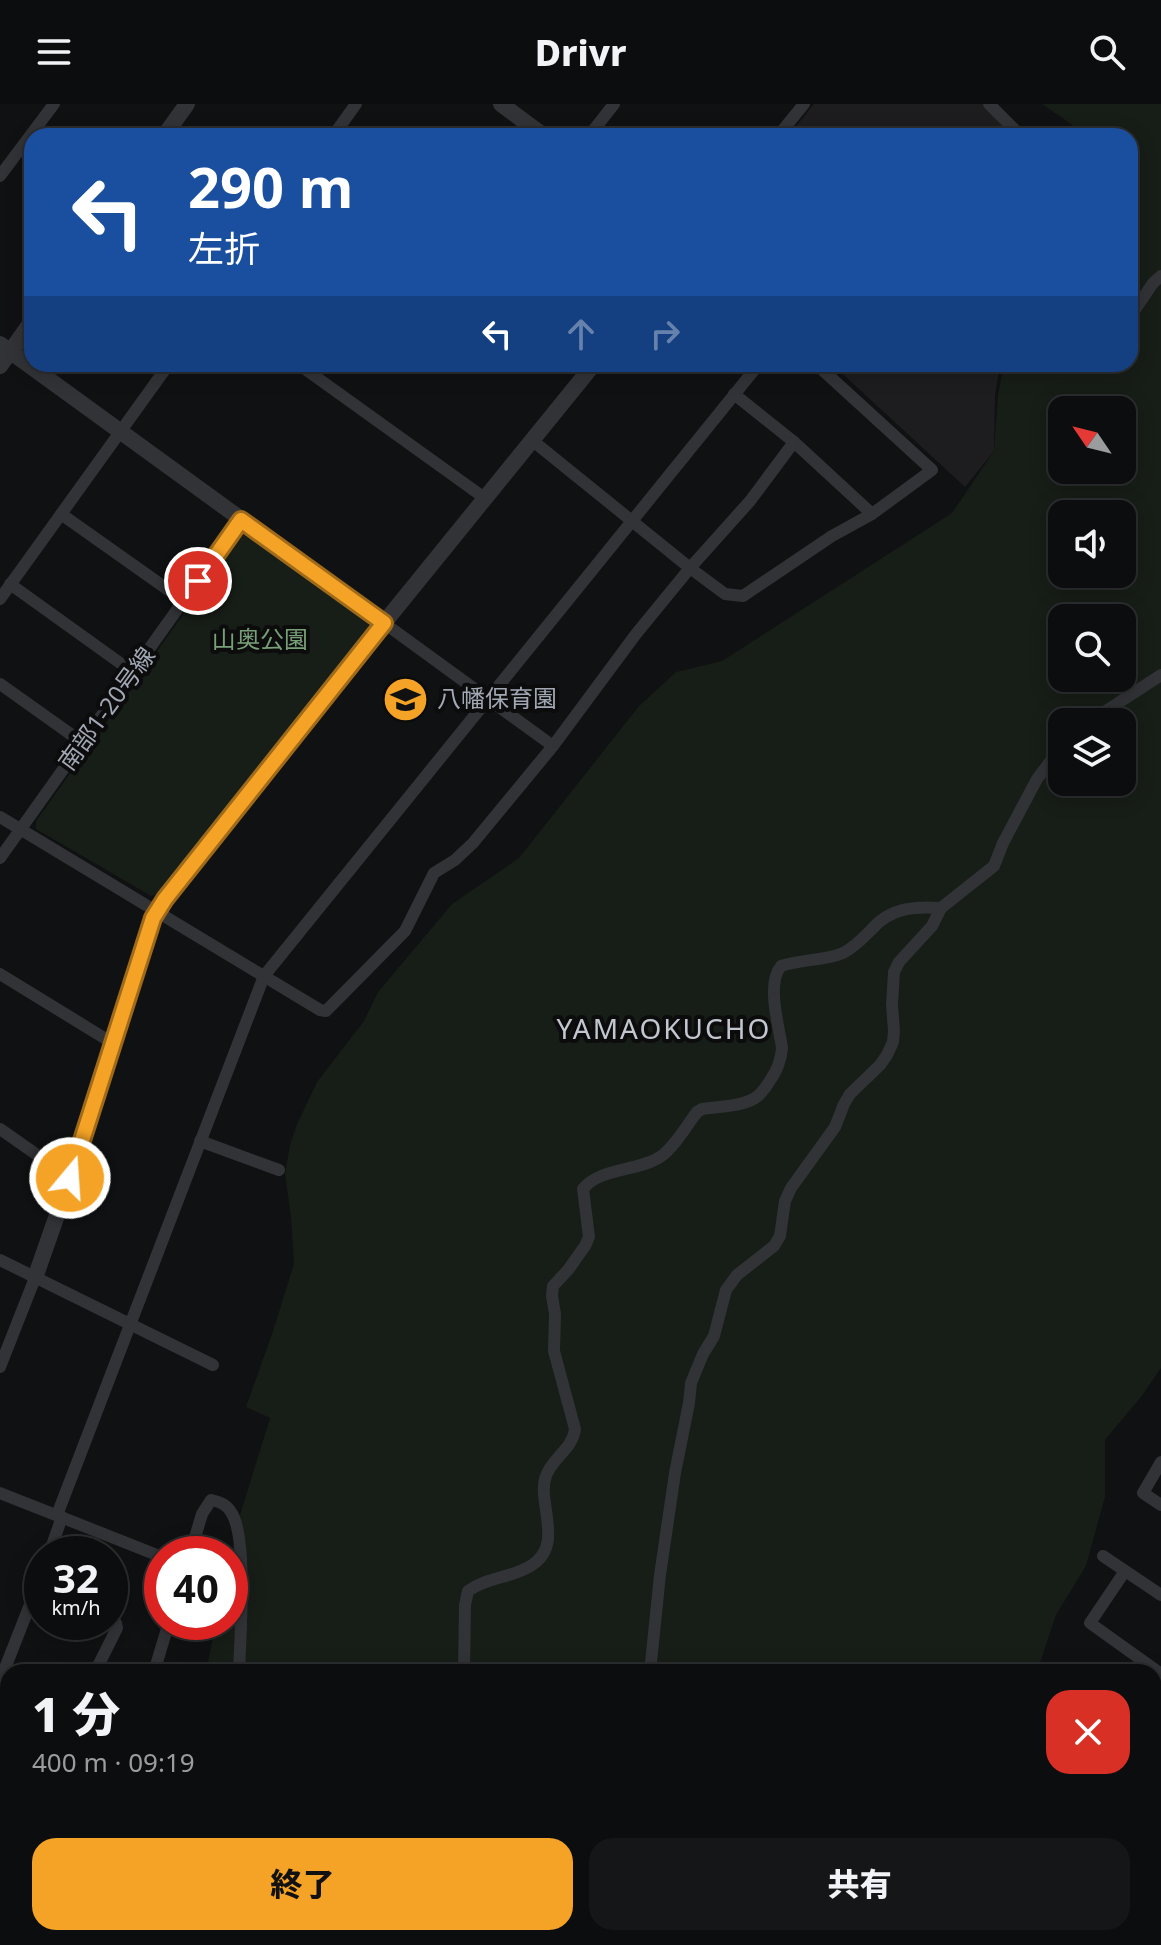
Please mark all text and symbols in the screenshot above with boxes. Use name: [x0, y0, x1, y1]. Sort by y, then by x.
text: Drivr: [535, 28, 626, 77]
icon: menu: [32, 30, 76, 74]
icon: search: [1085, 30, 1129, 74]
text: 290 m: [188, 148, 353, 224]
icon: left: [56, 160, 160, 264]
text: 左折: [188, 224, 260, 273]
icon: left: [475, 312, 519, 356]
icon: ahead: [559, 312, 603, 356]
icon: right: [643, 312, 687, 356]
north arrow: [1048, 396, 1136, 484]
map controls: [1048, 396, 1136, 796]
button: sound: [1048, 500, 1136, 588]
pin: [164, 547, 232, 615]
icon: arrive: [176, 559, 220, 603]
button: search: [1048, 604, 1136, 692]
park label: 山奥公園: [212, 622, 308, 655]
street label: 南部1-20号線: [50, 640, 162, 776]
school or university icon: 八幡保育園: [382, 675, 430, 723]
place label: 八幡保育園: [437, 681, 557, 714]
button: layers: [1048, 708, 1136, 796]
district label: YAMAOKUCHO: [557, 1009, 771, 1047]
position arrow: [28, 1136, 112, 1220]
speed limit sign: 40: [144, 1536, 248, 1640]
text: 32: [53, 1550, 99, 1605]
text: km/h: [51, 1594, 101, 1621]
text: 1 分: [32, 1681, 120, 1746]
button: close: [1046, 1690, 1130, 1774]
text: 400 m · 09:19: [32, 1744, 195, 1780]
button: 終了: [32, 1838, 573, 1930]
button: 共有: [589, 1838, 1130, 1930]

